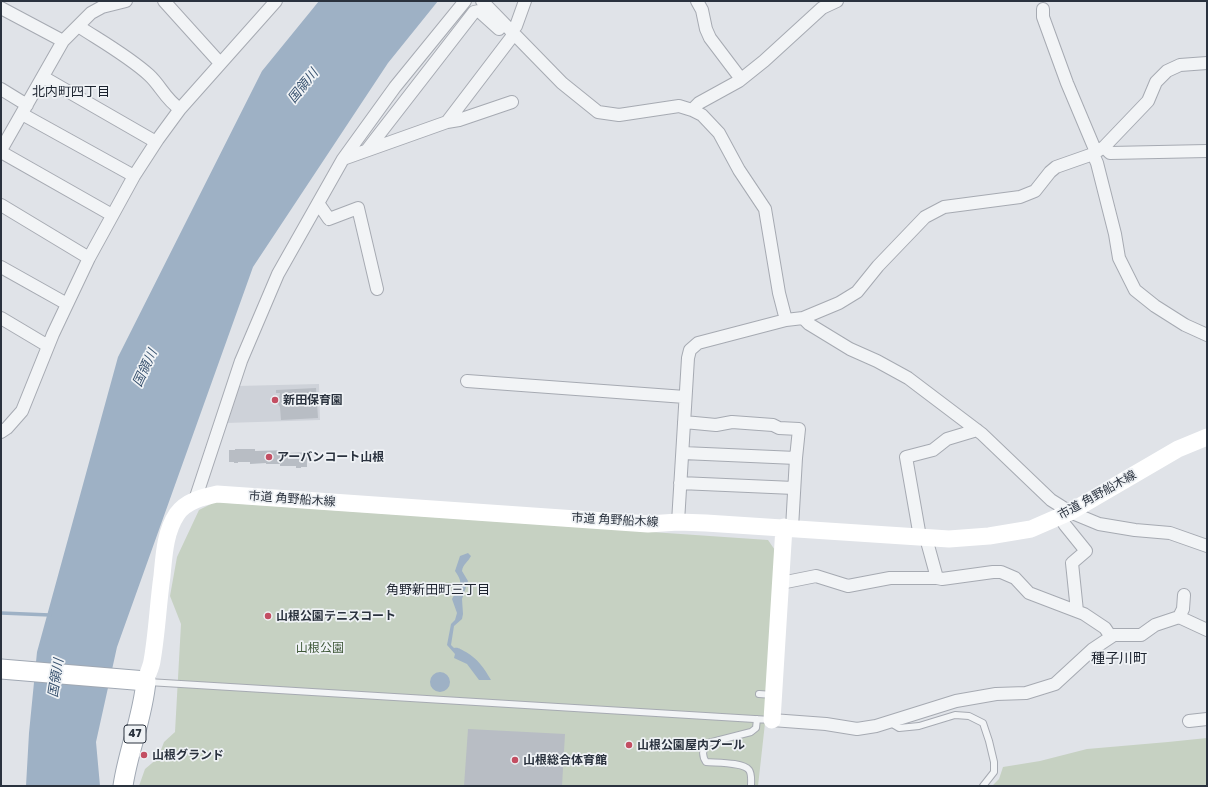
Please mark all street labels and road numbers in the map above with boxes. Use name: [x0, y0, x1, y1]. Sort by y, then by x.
street label: 市道 角野船木線: [1055, 468, 1139, 522]
street label: 市道 角野船木線: [248, 489, 336, 509]
street label: 市道 角野船木線: [571, 511, 659, 529]
road number: 47: [124, 725, 146, 743]

